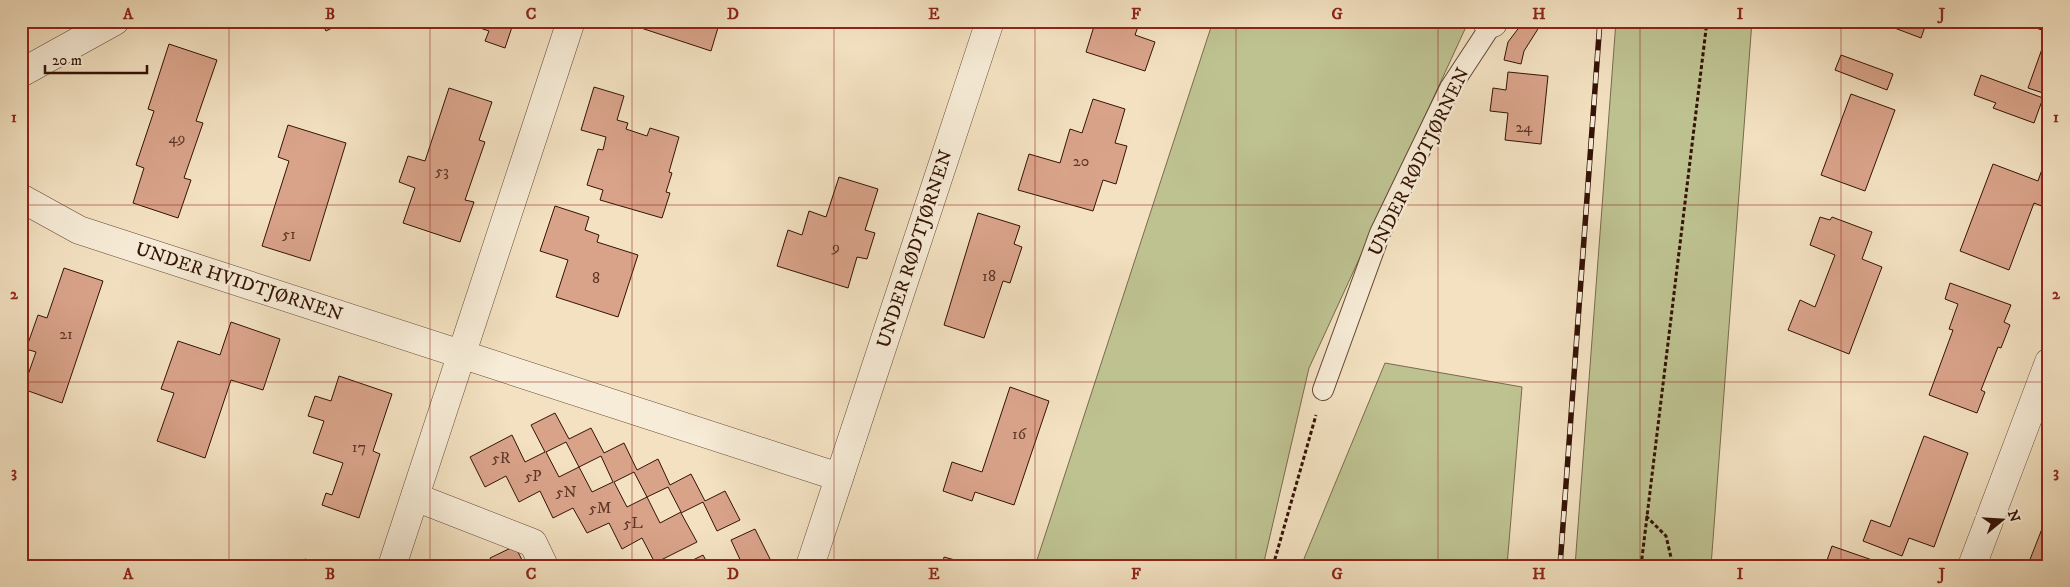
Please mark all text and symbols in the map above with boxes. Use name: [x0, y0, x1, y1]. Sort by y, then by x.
text: A: [122, 4, 134, 24]
text: B: [325, 4, 335, 24]
text: C: [526, 4, 536, 24]
text: D: [727, 4, 739, 24]
text: E: [928, 4, 940, 24]
text: F: [1131, 4, 1141, 24]
text: G: [1331, 4, 1343, 24]
text: H: [1532, 4, 1546, 24]
text: I: [1737, 4, 1744, 24]
text: J: [1937, 4, 1946, 24]
scale bar: [45, 42, 148, 74]
text: 20 m: [52, 51, 82, 70]
street label: UNDER RØDTJØRNEN: [1363, 64, 1475, 260]
text: 1: [11, 107, 17, 127]
text: 1: [2053, 107, 2059, 127]
house number: 24: [1515, 117, 1533, 137]
house number: 49: [168, 128, 186, 148]
street label: UNDER RØDTJØRNEN: [872, 147, 958, 351]
house number: 20: [1073, 151, 1089, 171]
house number: 53: [435, 161, 449, 181]
house number: 51: [282, 224, 296, 244]
house number: 9: [831, 237, 840, 257]
street label: UNDER HVIDTJØRNEN: [132, 238, 346, 326]
house number: 18: [982, 266, 996, 286]
house number: 8: [592, 268, 600, 288]
text: 2: [10, 284, 19, 304]
text: 2: [2052, 284, 2061, 304]
house number: 21: [59, 324, 73, 344]
house number: 16: [1012, 424, 1027, 444]
house number: 17: [352, 437, 366, 457]
house number: 5R: [492, 448, 511, 468]
text: 3: [11, 462, 17, 482]
text: 3: [2053, 462, 2059, 482]
house number: 5P: [524, 466, 542, 486]
house number: 5N: [555, 482, 577, 502]
north arrow: [1978, 494, 2028, 544]
house number: 5M: [589, 498, 611, 518]
text: N: [2003, 508, 2024, 525]
house number: 5L: [623, 513, 643, 533]
text: A: [122, 564, 134, 584]
text: B: [325, 564, 335, 584]
text: C: [526, 564, 536, 584]
text: D: [727, 564, 739, 584]
text: E: [928, 564, 940, 584]
text: F: [1131, 564, 1141, 584]
text: G: [1331, 564, 1343, 584]
text: H: [1532, 564, 1546, 584]
text: I: [1737, 564, 1744, 584]
text: J: [1937, 564, 1946, 584]

